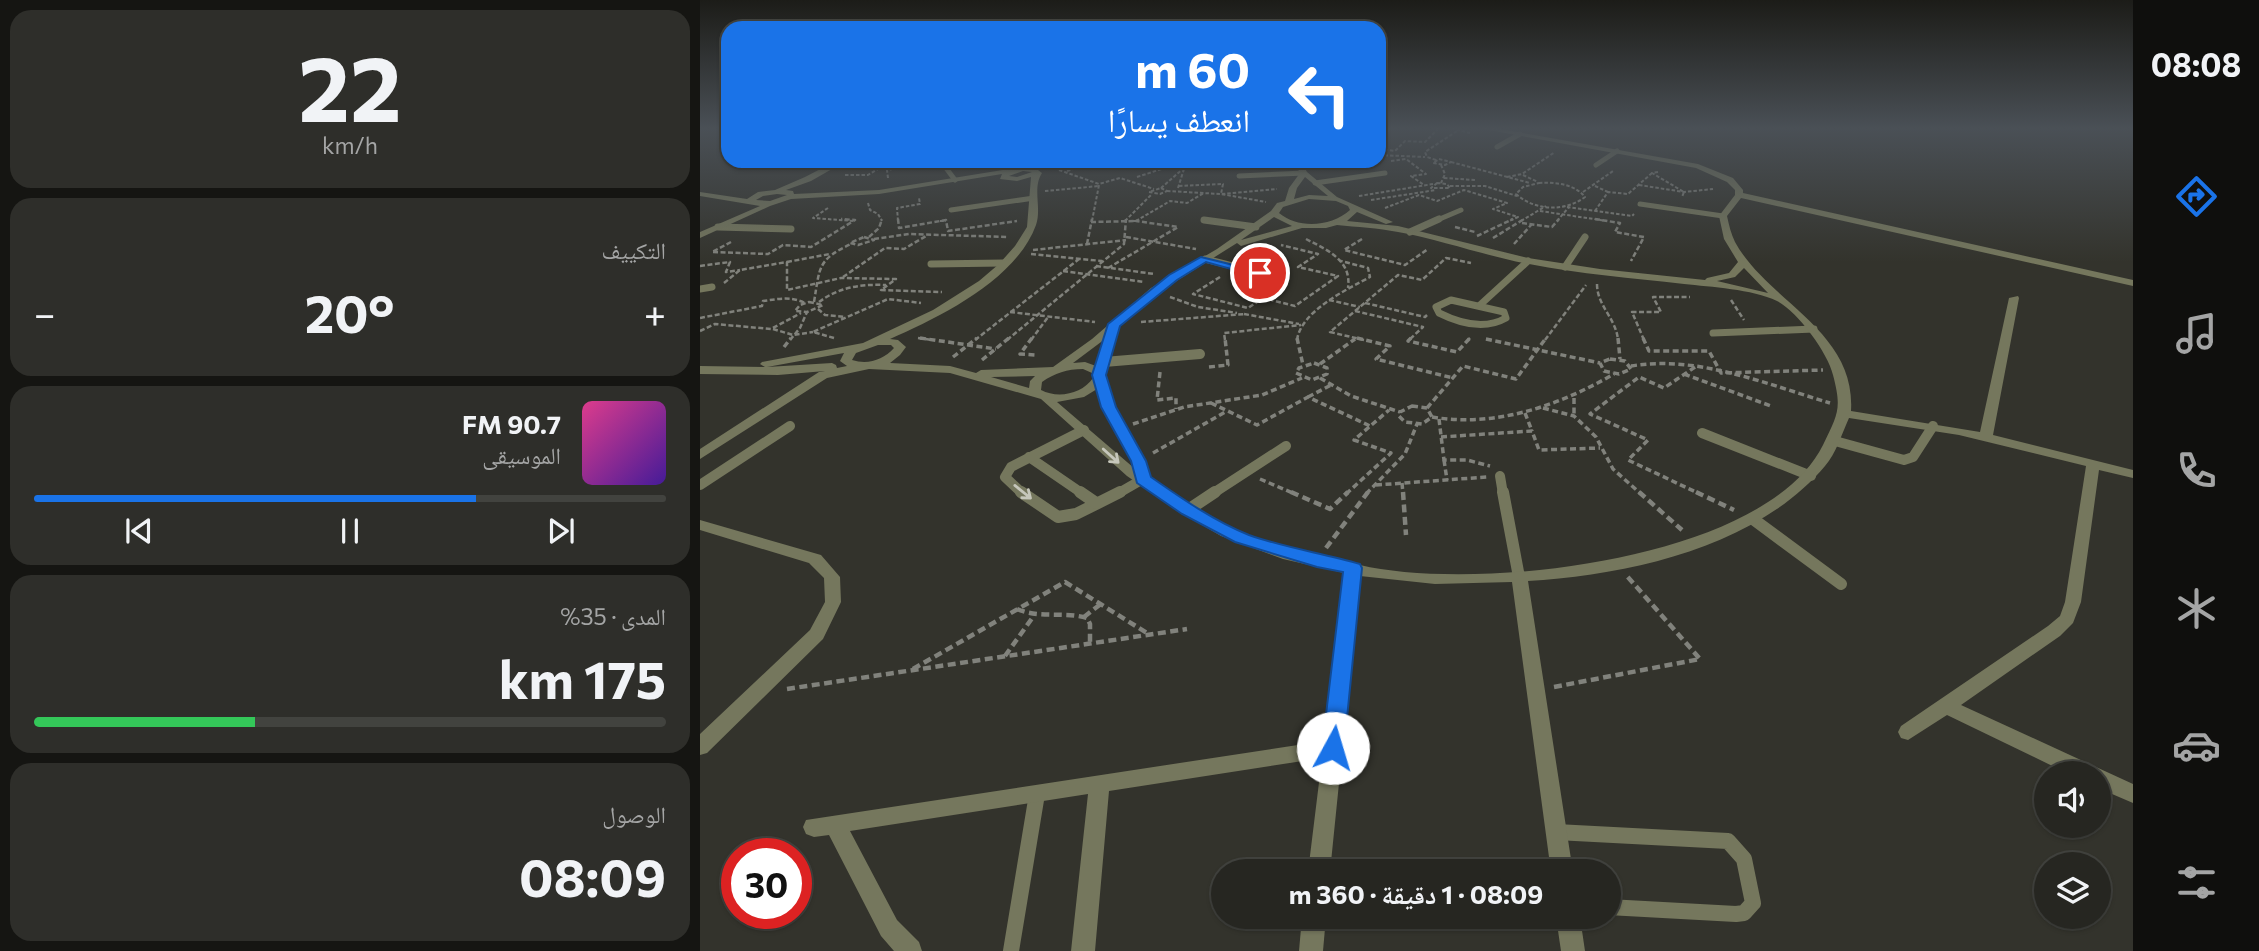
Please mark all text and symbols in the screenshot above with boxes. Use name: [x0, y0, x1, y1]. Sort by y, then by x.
text: 22: [298, 29, 402, 141]
text: 60 m: [1135, 38, 1250, 98]
text: 08:08: [2151, 44, 2241, 84]
icon: left: [1274, 49, 1365, 140]
text: انعطف يسارًا: [1108, 99, 1250, 139]
text: km/h: [322, 131, 378, 159]
icon: directions: [2172, 172, 2221, 221]
text: التكييف: [601, 236, 666, 264]
pin: [1230, 243, 1290, 303]
icon: arrive: [1241, 254, 1279, 292]
text: 20°: [305, 280, 395, 344]
text: −: [34, 289, 56, 336]
text: +: [644, 289, 666, 336]
icon: music: [2172, 309, 2221, 358]
text: 90.7 FM: [462, 408, 561, 439]
text: الموسيقى: [482, 441, 561, 469]
icon: phone: [2172, 446, 2221, 495]
one-way arrow: [1102, 448, 1119, 465]
one-way arrow: [1013, 485, 1032, 500]
icon: previous: [120, 512, 158, 550]
icon: pause: [331, 512, 369, 550]
icon: next: [542, 512, 580, 550]
icon: climate: [2172, 584, 2221, 633]
text: المدى · 35%: [560, 602, 666, 630]
text: 175 km: [499, 646, 666, 710]
position arrow: [1296, 711, 1370, 785]
icon: car: [2172, 721, 2221, 770]
map controls: [2034, 761, 2111, 929]
button: sound: [2034, 761, 2111, 838]
text: الوصول: [602, 800, 666, 828]
speed limit sign: 30: [721, 838, 812, 929]
text: 08:09: [519, 844, 666, 908]
button: layers: [2034, 852, 2111, 929]
icon: filters: [2172, 858, 2221, 907]
text: 08:09 · 1 دقيقة · 360 m: [1289, 878, 1543, 909]

